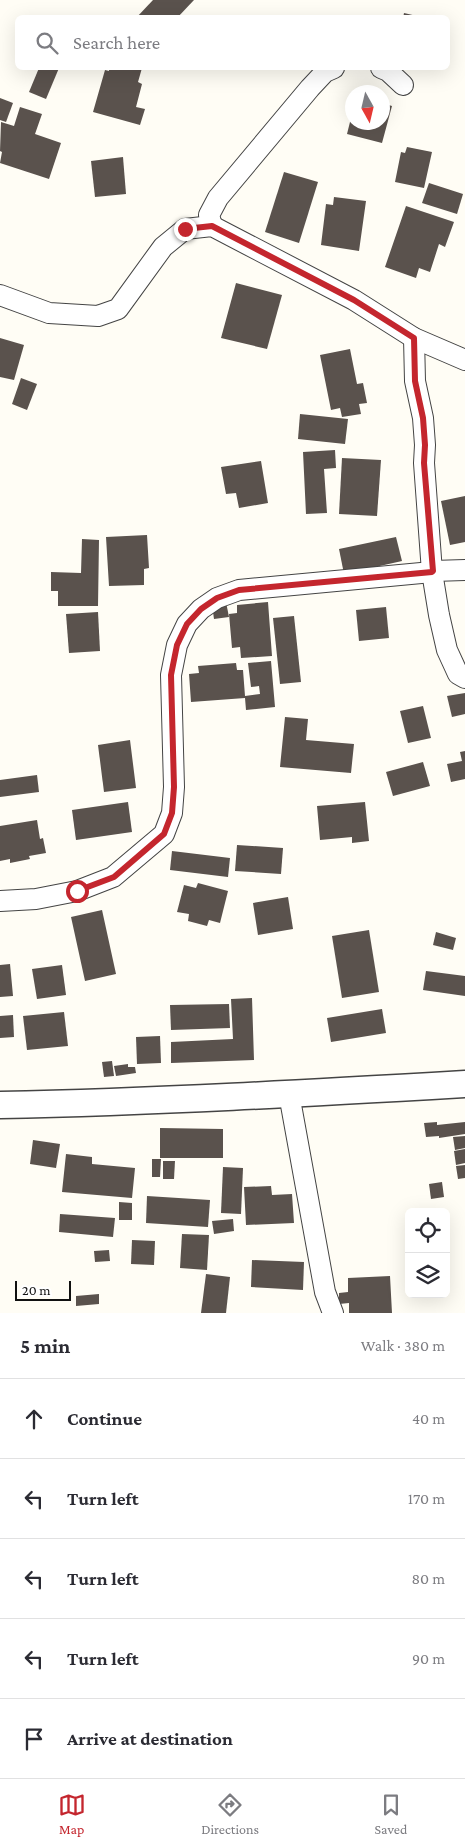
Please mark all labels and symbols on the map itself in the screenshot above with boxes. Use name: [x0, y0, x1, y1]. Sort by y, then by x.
north arrow: [345, 85, 390, 130]
route end: [174, 218, 197, 241]
route start: [66, 880, 89, 903]
scale bar: [15, 1278, 71, 1301]

